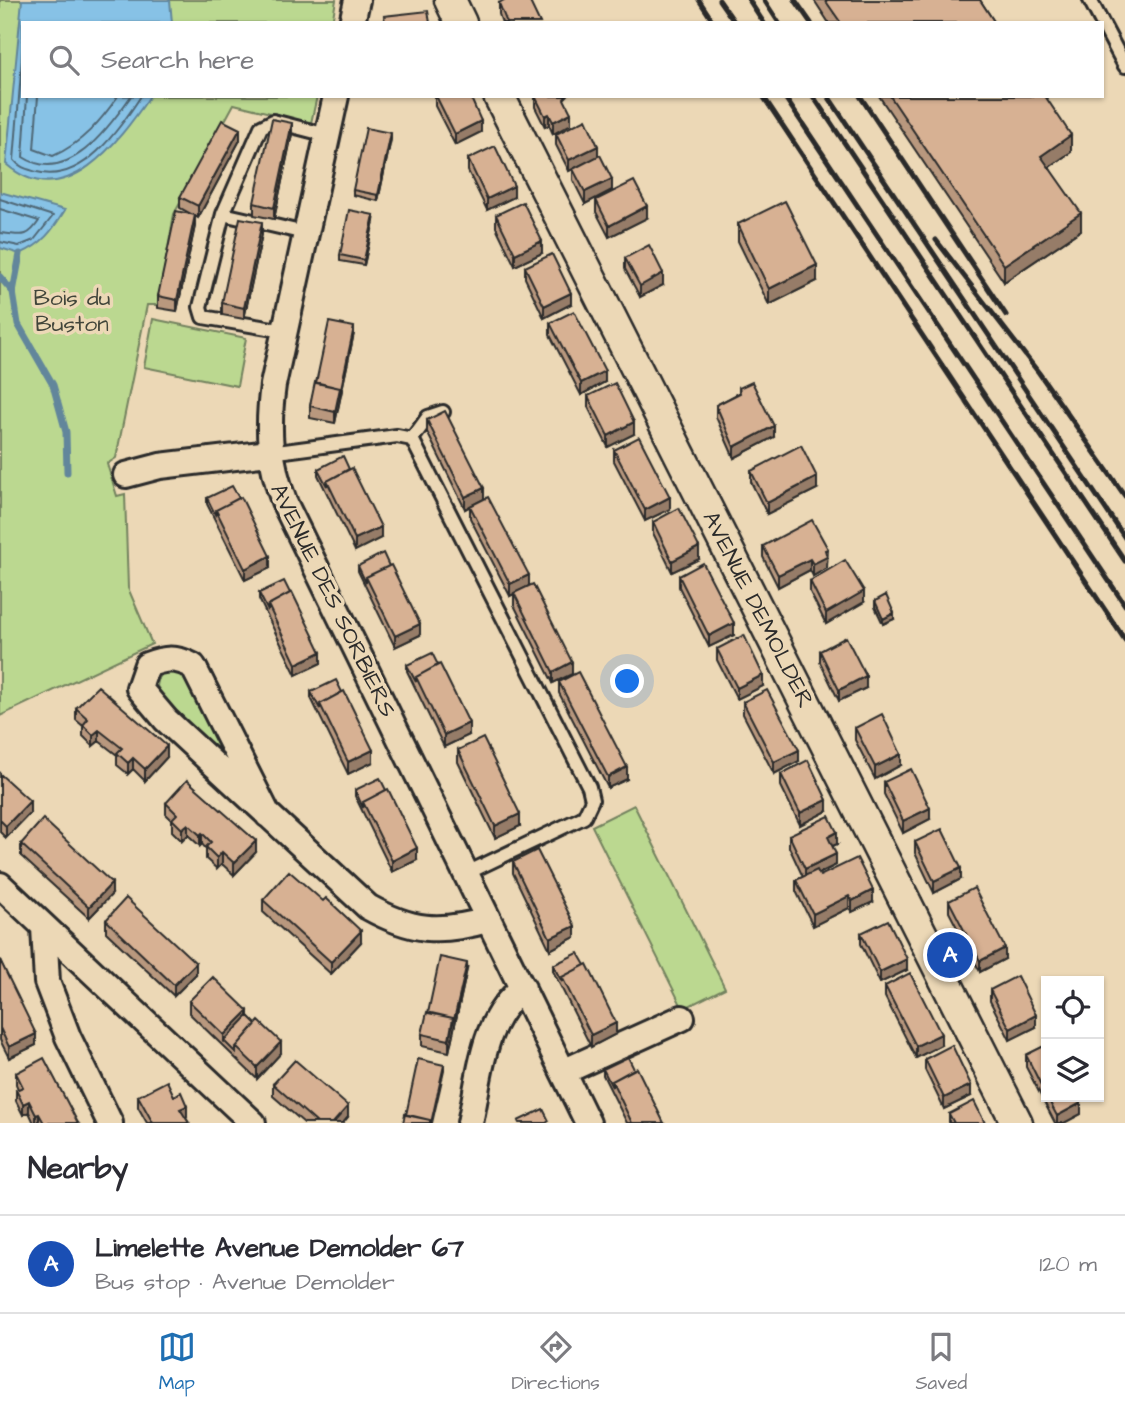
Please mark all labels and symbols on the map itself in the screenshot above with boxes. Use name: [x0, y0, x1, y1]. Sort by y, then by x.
park label: Bois du Buston: [34, 282, 111, 340]
street label: AVENUE DES SORBIERS: [262, 478, 404, 723]
street label: AVENUE DEMOLDER: [695, 506, 822, 713]
your location: [610, 664, 644, 698]
pin: A: [927, 929, 973, 981]

